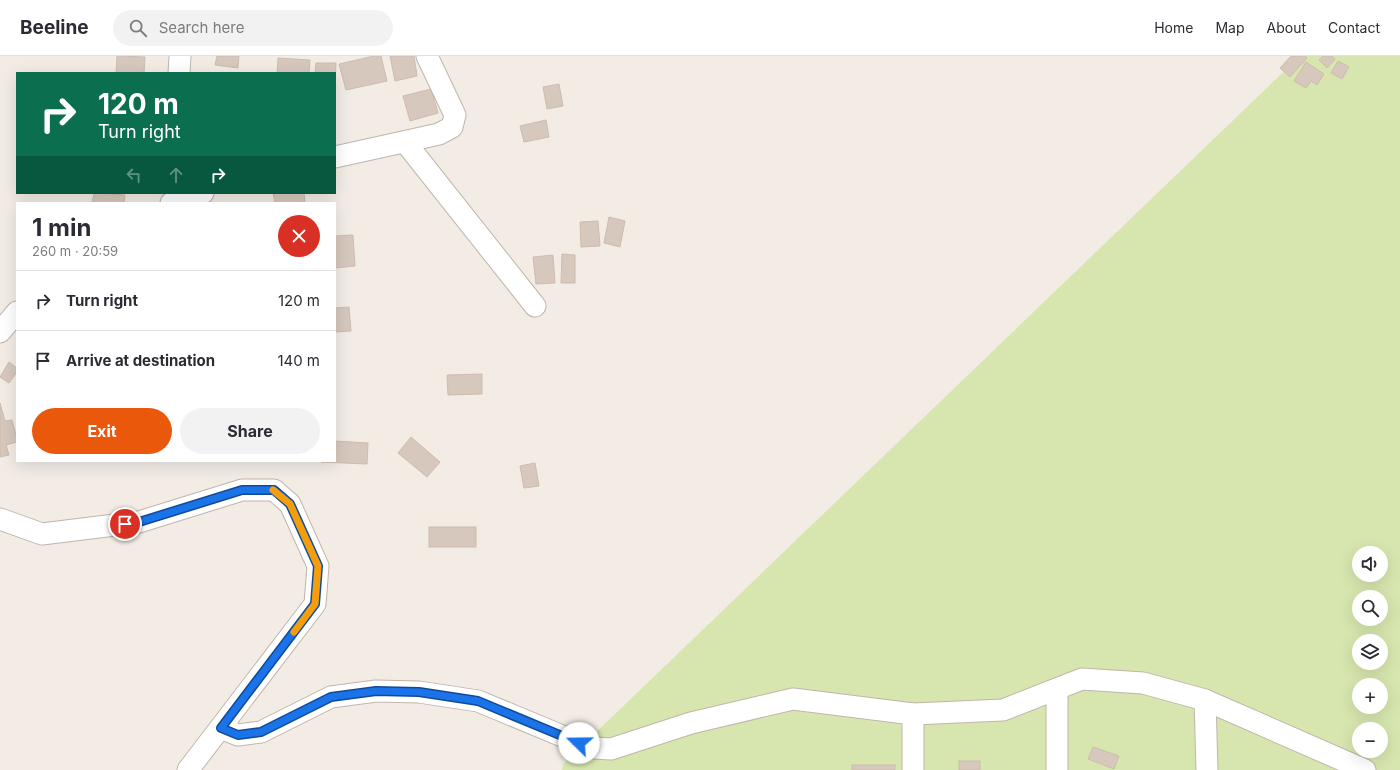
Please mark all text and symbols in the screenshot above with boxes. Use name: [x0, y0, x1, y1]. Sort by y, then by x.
search box: [113, 10, 393, 46]
text: Beeline: [20, 16, 89, 39]
icon: search: [127, 17, 149, 39]
text: Search here: [159, 18, 244, 37]
text: Home: [1154, 19, 1193, 36]
text: Map: [1215, 19, 1245, 36]
text: About: [1267, 19, 1306, 36]
text: Contact: [1328, 19, 1380, 36]
text: 120 m: [98, 87, 179, 121]
icon: right: [32, 88, 84, 140]
text: Turn right: [98, 121, 181, 142]
icon: left: [123, 164, 145, 186]
icon: ahead: [165, 164, 187, 186]
icon: right: [207, 164, 229, 186]
text: 1 min: [32, 213, 91, 242]
button: close: [278, 215, 320, 257]
text: 260 m · 20:59: [32, 243, 118, 259]
icon: right: [32, 290, 54, 312]
text: Turn right: [66, 291, 138, 310]
text: 120 m: [278, 291, 320, 310]
icon: arrive: [32, 350, 54, 372]
text: Arrive at destination: [66, 351, 215, 370]
text: 140 m: [277, 351, 320, 370]
button: Exit: [32, 408, 172, 454]
button: Share: [180, 408, 320, 454]
pin: [108, 507, 142, 541]
icon: arrive: [114, 513, 136, 535]
map controls: [1352, 546, 1388, 758]
button: sound: [1352, 546, 1388, 582]
button: search: [1352, 590, 1388, 626]
button: layers: [1352, 634, 1388, 670]
button: +: [1352, 678, 1388, 714]
position arrow: [558, 722, 600, 764]
button: −: [1352, 722, 1388, 758]

